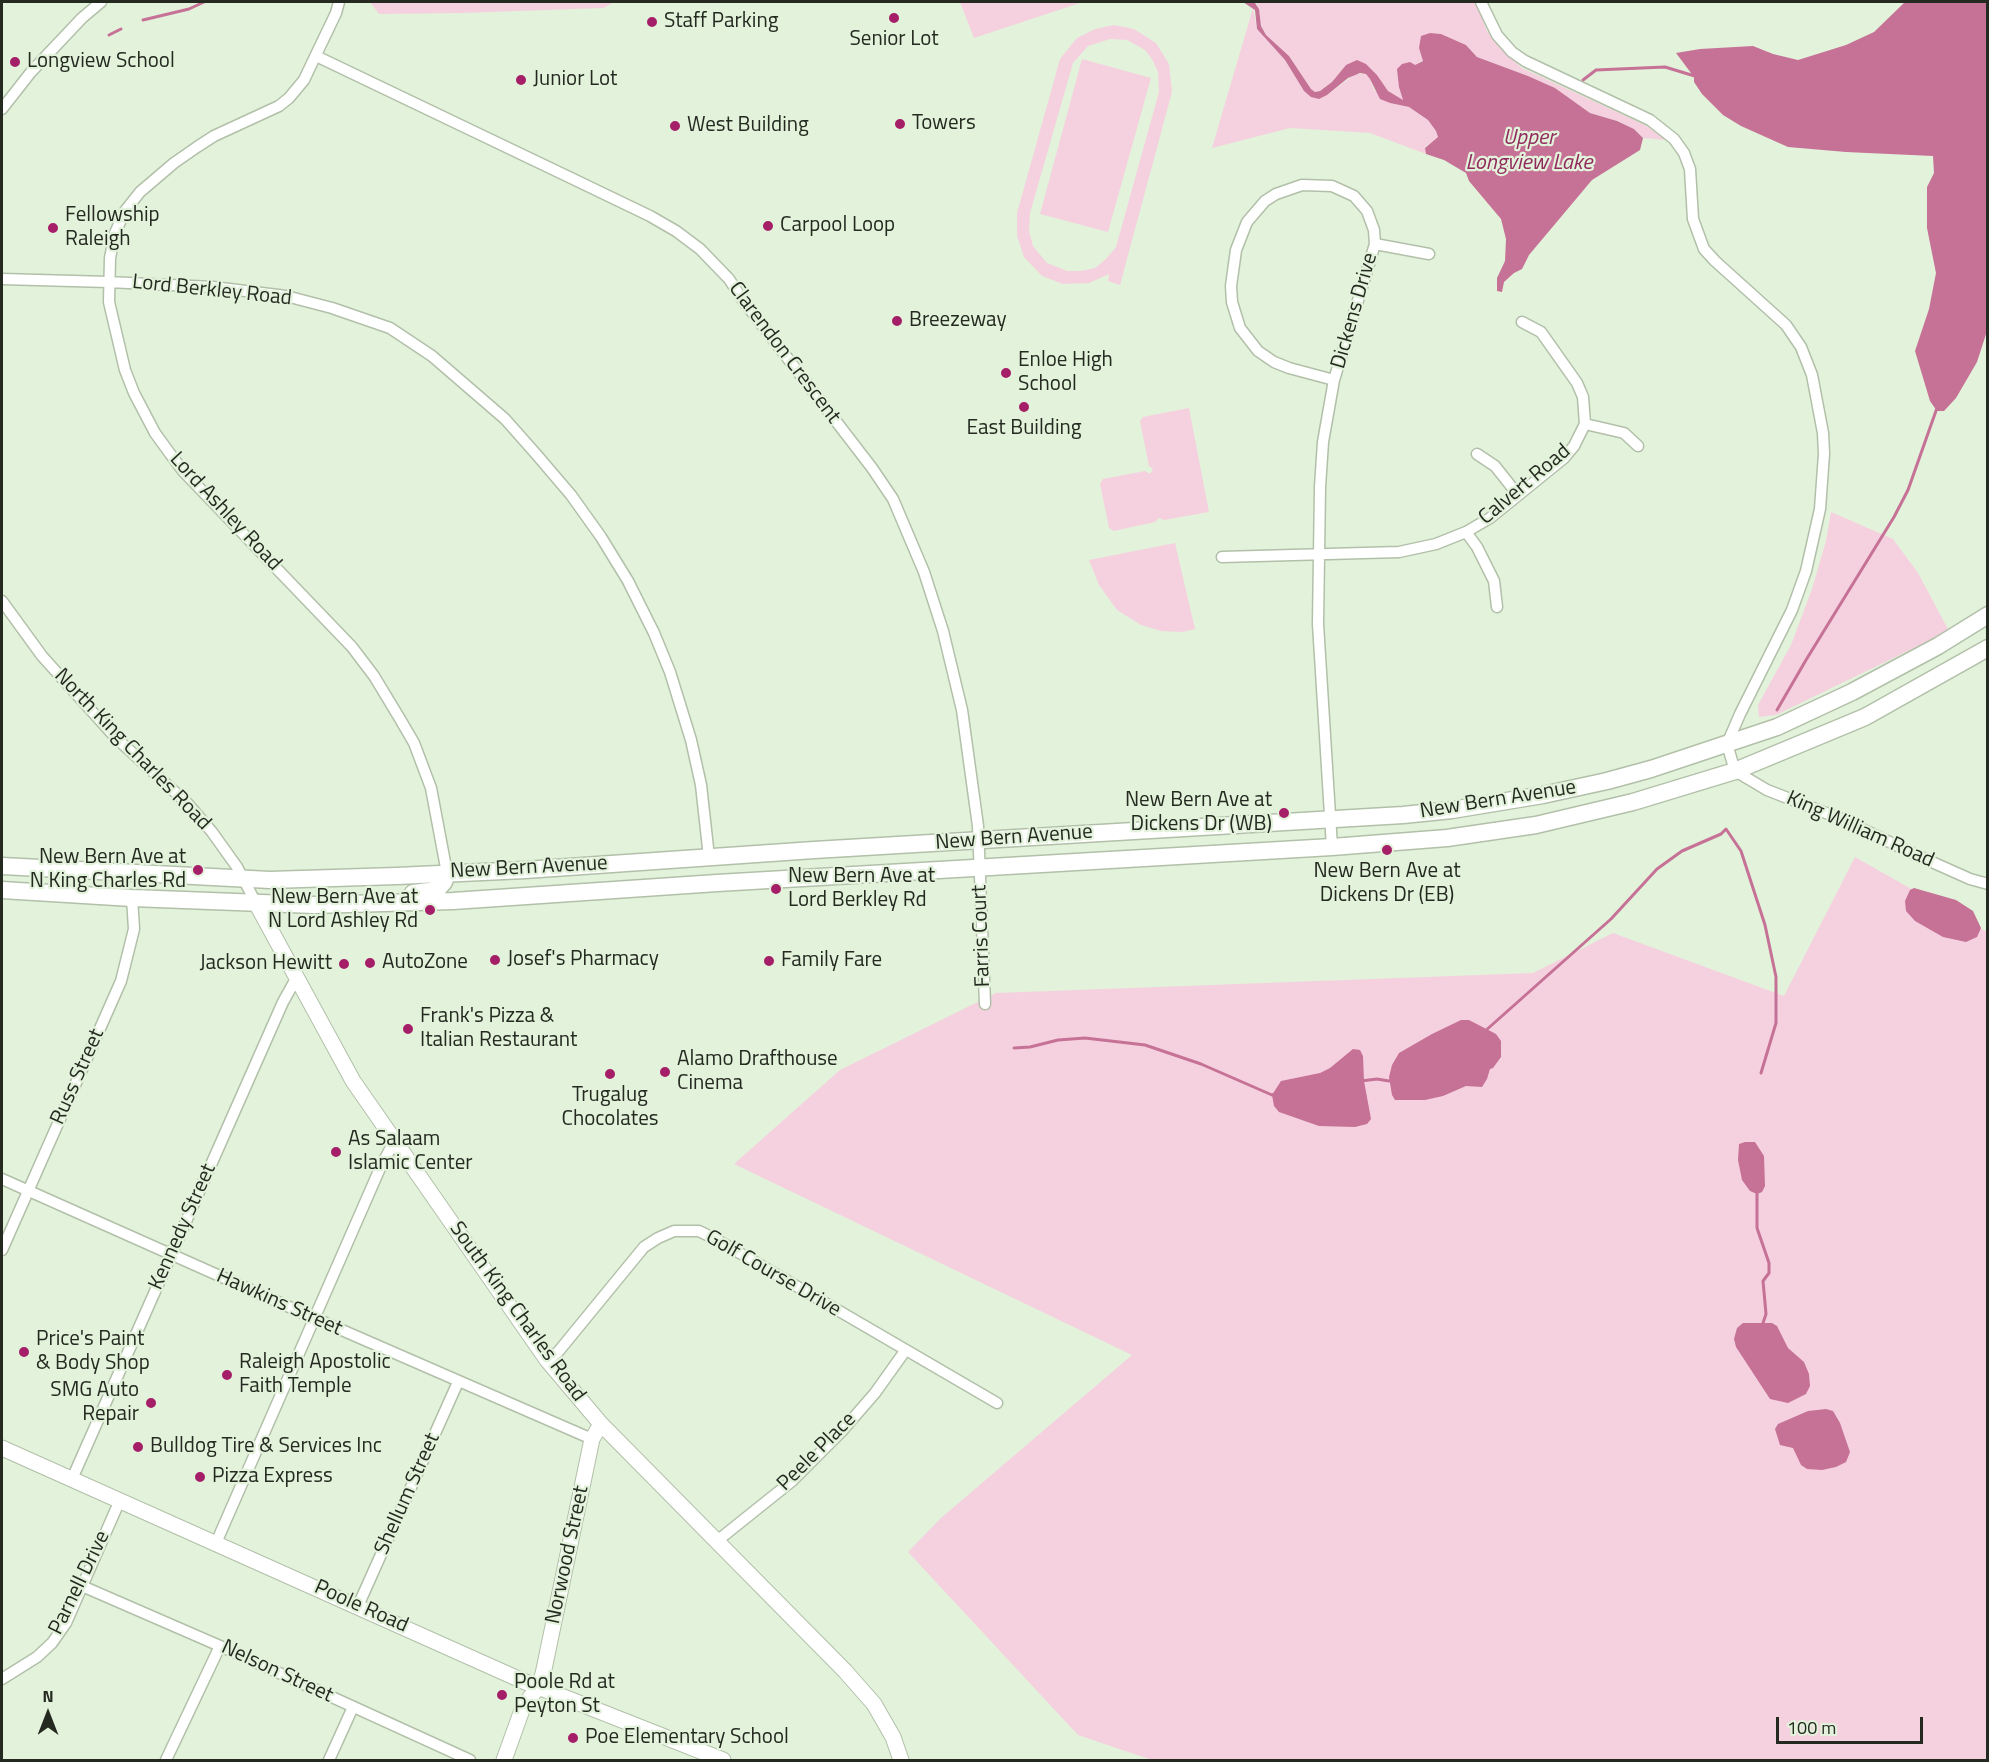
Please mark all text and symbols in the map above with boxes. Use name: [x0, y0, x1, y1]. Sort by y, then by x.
place label: Staff Parking: [664, 9, 778, 35]
marker: Senior Lot: [887, 11, 901, 25]
marker: Staff Parking: [645, 15, 659, 29]
place label: Senior Lot: [849, 27, 939, 53]
place label: Longview School: [27, 49, 175, 75]
marker: Longview School: [8, 55, 22, 69]
place label: Junior Lot: [533, 67, 617, 93]
marker: Junior Lot: [514, 73, 528, 87]
place label: Towers: [912, 111, 976, 137]
place label: West Building: [687, 113, 809, 139]
marker: Towers: [893, 117, 907, 131]
marker: West Building: [668, 119, 682, 133]
water label: Upper Longview Lake: [1466, 126, 1592, 178]
place label: Fellowship Raleigh: [65, 203, 160, 253]
place label: Carpool Loop: [780, 213, 895, 239]
marker: Carpool Loop: [761, 219, 775, 233]
marker: Fellowship Raleigh: [46, 221, 60, 235]
street label: Dickens Drive: [1326, 250, 1384, 372]
street label: Lord Berkley Road: [131, 270, 293, 312]
street label: Clarendon Crescent: [723, 277, 845, 429]
place label: Breezeway: [909, 308, 1007, 334]
marker: Breezeway: [890, 314, 904, 328]
place label: Enloe High School: [1018, 348, 1113, 398]
marker: Enloe High School: [999, 366, 1013, 380]
marker: East Building: [1017, 400, 1031, 414]
place label: East Building: [966, 416, 1082, 442]
street label: Calvert Road: [1474, 439, 1576, 531]
street label: Lord Ashley Road: [164, 448, 286, 576]
street label: North King Charles Road: [48, 664, 216, 836]
street label: New Bern Avenue: [1418, 775, 1578, 825]
street label: King William Road: [1782, 786, 1938, 874]
place label: New Bern Ave at Dickens Dr (WB): [1125, 788, 1272, 838]
marker: New Bern Ave at Dickens Dr (WB): [1277, 806, 1291, 820]
street label: New Bern Avenue: [935, 820, 1093, 856]
marker: New Bern Ave at Dickens Dr (EB): [1380, 843, 1394, 857]
place label: New Bern Ave at N King Charles Rd: [30, 845, 186, 895]
street label: New Bern Avenue: [450, 851, 608, 885]
place label: New Bern Ave at Dickens Dr (EB): [1313, 859, 1461, 909]
marker: New Bern Ave at N King Charles Rd: [191, 863, 205, 877]
place label: New Bern Ave at Lord Berkley Rd: [788, 864, 935, 914]
marker: New Bern Ave at Lord Berkley Rd: [769, 882, 783, 896]
street label: Farris Court: [968, 884, 996, 988]
place label: New Bern Ave at N Lord Ashley Rd: [268, 885, 418, 935]
marker: New Bern Ave at N Lord Ashley Rd: [423, 903, 437, 917]
place label: Josef's Pharmacy: [507, 947, 659, 973]
place label: Family Fare: [781, 948, 882, 974]
place label: AutoZone: [382, 950, 468, 976]
place label: Jackson Hewitt: [200, 951, 332, 977]
marker: Josef's Pharmacy: [488, 953, 502, 967]
marker: Family Fare: [762, 954, 776, 968]
marker: AutoZone: [363, 956, 377, 970]
marker: Jackson Hewitt: [337, 957, 351, 971]
place label: Frank's Pizza & Italian Restaurant: [420, 1004, 577, 1054]
marker: Frank's Pizza & Italian Restaurant: [401, 1022, 415, 1036]
street label: Russ Street: [46, 1025, 110, 1129]
place label: Alamo Drafthouse Cinema: [677, 1047, 838, 1097]
marker: Alamo Drafthouse Cinema: [658, 1065, 672, 1079]
marker: Trugalug Chocolates: [603, 1067, 617, 1081]
place label: Trugalug Chocolates: [561, 1083, 659, 1133]
place label: As Salaam Islamic Center: [348, 1127, 473, 1177]
marker: As Salaam Islamic Center: [329, 1145, 343, 1159]
street label: Kennedy Street: [144, 1160, 222, 1294]
street label: South King Charles Road: [443, 1217, 591, 1407]
street label: Golf Course Drive: [701, 1225, 845, 1323]
street label: Hawkins Street: [212, 1264, 346, 1342]
place label: Price's Paint & Body Shop: [36, 1327, 150, 1377]
marker: Price's Paint & Body Shop: [17, 1345, 31, 1359]
place label: Raleigh Apostolic Faith Temple: [239, 1350, 391, 1400]
marker: Raleigh Apostolic Faith Temple: [220, 1368, 234, 1382]
place label: SMG Auto Repair: [50, 1378, 139, 1428]
marker: SMG Auto Repair: [144, 1396, 158, 1410]
street label: Peele Place: [772, 1407, 862, 1497]
street label: Shellum Street: [370, 1429, 446, 1559]
place label: Bulldog Tire & Services Inc: [150, 1434, 382, 1460]
marker: Bulldog Tire & Services Inc: [131, 1440, 145, 1454]
place label: Pizza Express: [212, 1464, 333, 1490]
marker: Pizza Express: [193, 1470, 207, 1484]
street label: Norwood Street: [541, 1484, 595, 1626]
street label: Parnell Drive: [44, 1527, 116, 1639]
street label: Poole Road: [310, 1575, 412, 1639]
street label: Nelson Street: [217, 1635, 337, 1709]
place label: Poole Rd at Peyton St: [514, 1670, 615, 1720]
north arrow: [18, 1684, 78, 1744]
text: N: [42, 1684, 54, 1708]
marker: Poole Rd at Peyton St: [495, 1688, 509, 1702]
scale bar: [1779, 1705, 1926, 1743]
text: 100 m: [1787, 1714, 1836, 1741]
place label: Poe Elementary School: [585, 1725, 789, 1751]
marker: Poe Elementary School: [566, 1731, 580, 1745]

